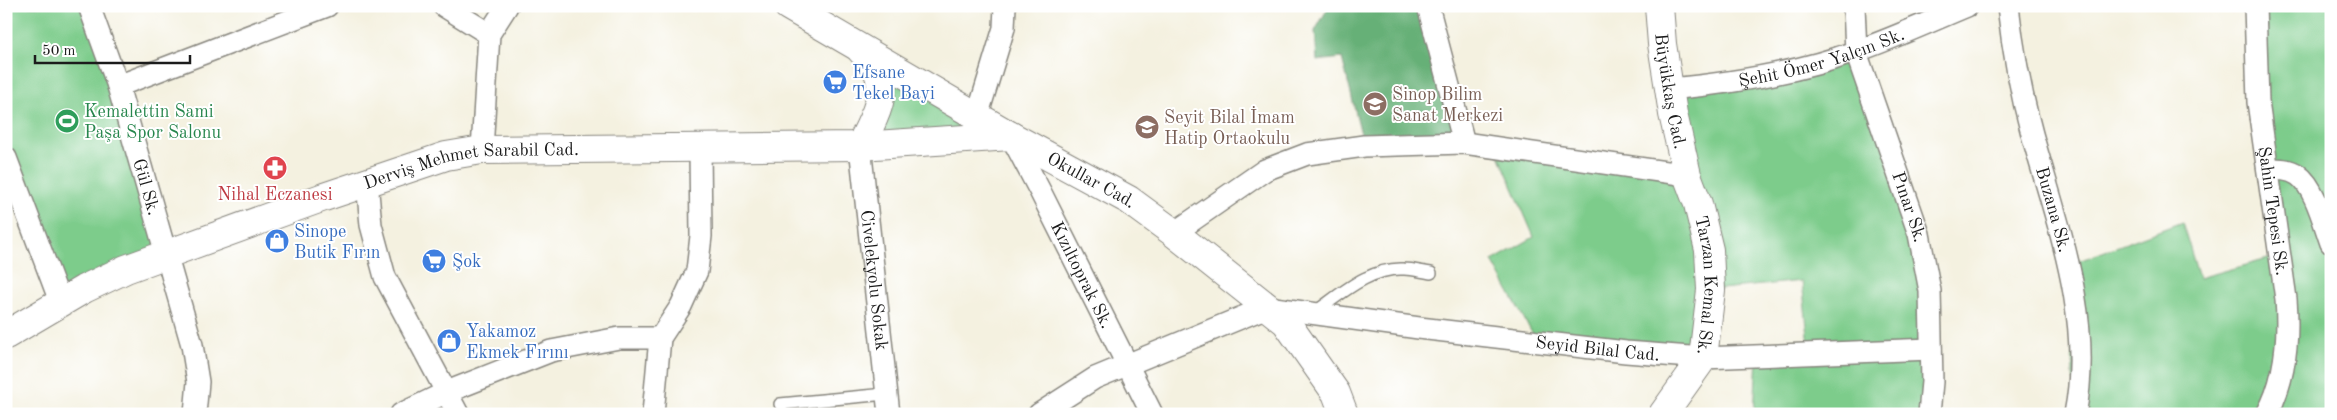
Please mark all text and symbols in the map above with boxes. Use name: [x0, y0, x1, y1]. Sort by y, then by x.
street label: Şehit Ömer Yalçın Sk.: [1737, 26, 1907, 90]
scale bar: [35, 32, 190, 64]
street label: Büyükkaş Cad.: [1651, 33, 1689, 151]
text: 50 m: [42, 44, 76, 59]
place label: Efsane Tekel Bayi: [852, 64, 935, 103]
supermarket icon: Efsane Tekel Bayi: [822, 69, 848, 95]
place label: Sinop Bilim Sanat Merkezi: [1392, 86, 1503, 125]
school or university icon: Sinop Bilim Sanat Merkezi: [1362, 91, 1388, 117]
place label: Kemalettin Sami Paşa Spor Salonu: [84, 103, 221, 142]
place label: Seyit Bilal İmam Hatip Ortaokulu: [1164, 106, 1295, 148]
sports icon: Kemalettin Sami Paşa Spor Salonu: [54, 108, 80, 134]
school or university icon: Seyit Bilal İmam Hatip Ortaokulu: [1134, 114, 1160, 140]
street label: Derviş Mehmet Sarabil Cad.: [362, 141, 579, 193]
street label: Şahin Tepesi Sk.: [2254, 145, 2291, 277]
street label: Okullar Cad.: [1044, 149, 1139, 212]
pharmacy icon: Nihal Eczanesi: [262, 155, 288, 181]
street label: Gül Sk.: [129, 157, 162, 218]
street label: Buzana Sk.: [2032, 165, 2073, 254]
street label: Pınar Sk.: [1888, 169, 1928, 244]
place label: Nihal Eczanesi: [217, 186, 333, 204]
street label: Civelekyolu Sokak: [857, 209, 890, 352]
street label: Tarzan Kemal Sk.: [1691, 214, 1719, 356]
street label: Kızıltoprak Sk.: [1047, 219, 1116, 332]
place label: Sinope Butik Fırın: [294, 223, 381, 262]
shop icon: Sinope Butik Fırın: [264, 228, 290, 254]
supermarket icon: Şok: [421, 248, 447, 274]
place label: Şok: [452, 253, 481, 271]
place label: Yakamoz Ekmek Fırını: [466, 323, 569, 362]
shop icon: Yakamoz Ekmek Fırını: [436, 328, 462, 354]
street label: Seyid Bilal Cad.: [1535, 334, 1660, 365]

